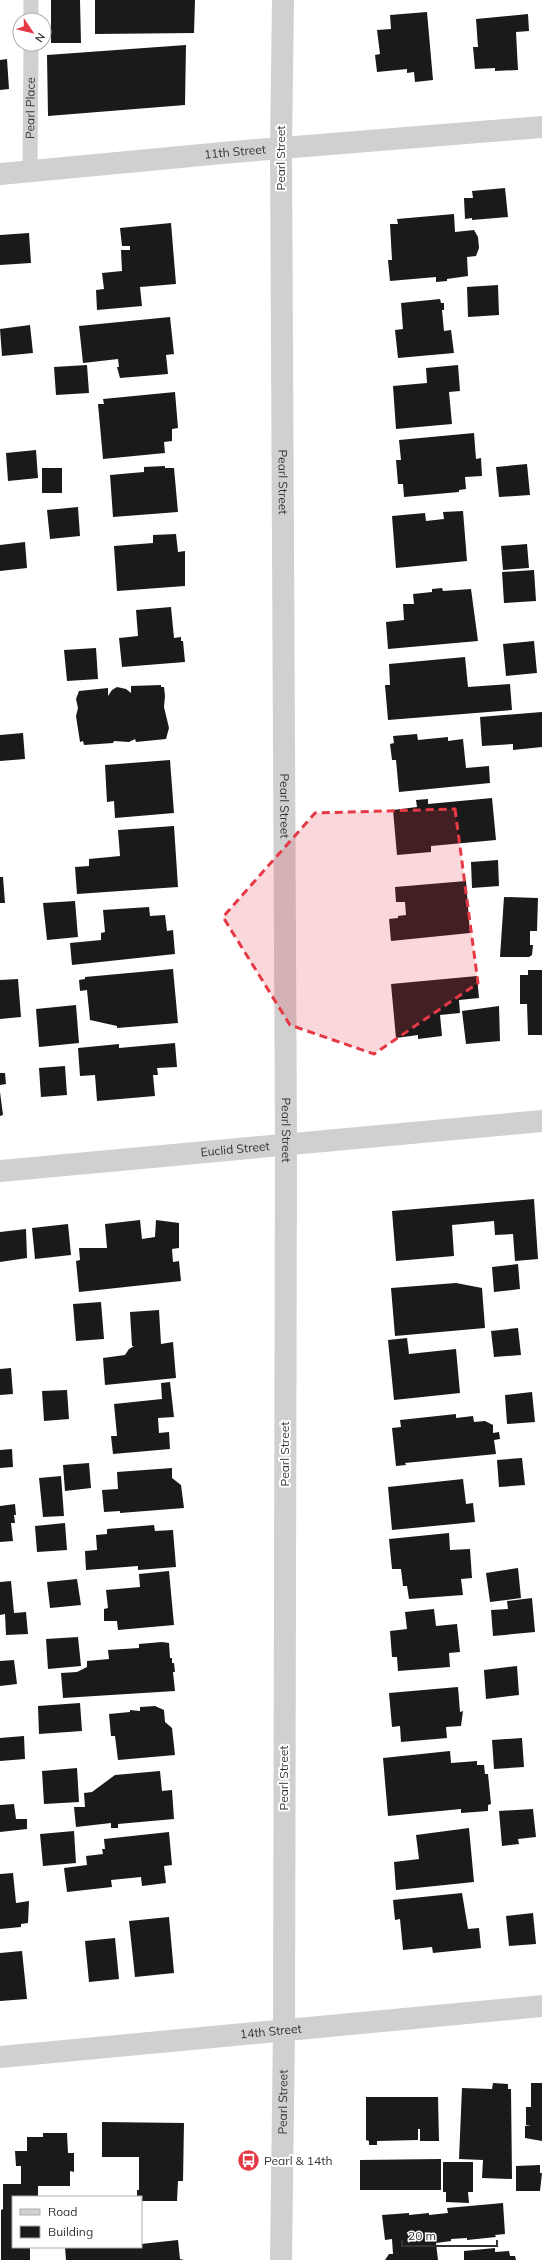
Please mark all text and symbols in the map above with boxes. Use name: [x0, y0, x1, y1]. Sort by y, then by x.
north arrow: [12, 12, 52, 52]
text: N: [32, 30, 48, 45]
street label: Pearl Place: [22, 77, 38, 139]
street label: Pearl Street: [273, 126, 288, 190]
street label: 11th Street: [203, 141, 266, 162]
street label: Pearl Street: [276, 450, 291, 514]
street label: Pearl Street: [277, 774, 292, 838]
street label: Pearl Street: [279, 1098, 294, 1162]
street label: Euclid Street: [200, 1138, 270, 1159]
street label: Pearl Street: [277, 1422, 292, 1486]
street label: Pearl Street: [276, 1746, 291, 1810]
street label: 14th Street: [239, 2021, 302, 2041]
street label: Pearl Street: [275, 2069, 290, 2135]
bus stop icon: Pearl & 14th: [235, 2148, 261, 2174]
place label: Pearl & 14th: [264, 2153, 332, 2168]
legend: [12, 2196, 142, 2248]
text: Road: [48, 2204, 77, 2219]
scale bar: [402, 2222, 497, 2248]
text: Building: [48, 2224, 93, 2239]
text: 20 m: [408, 2228, 436, 2243]

